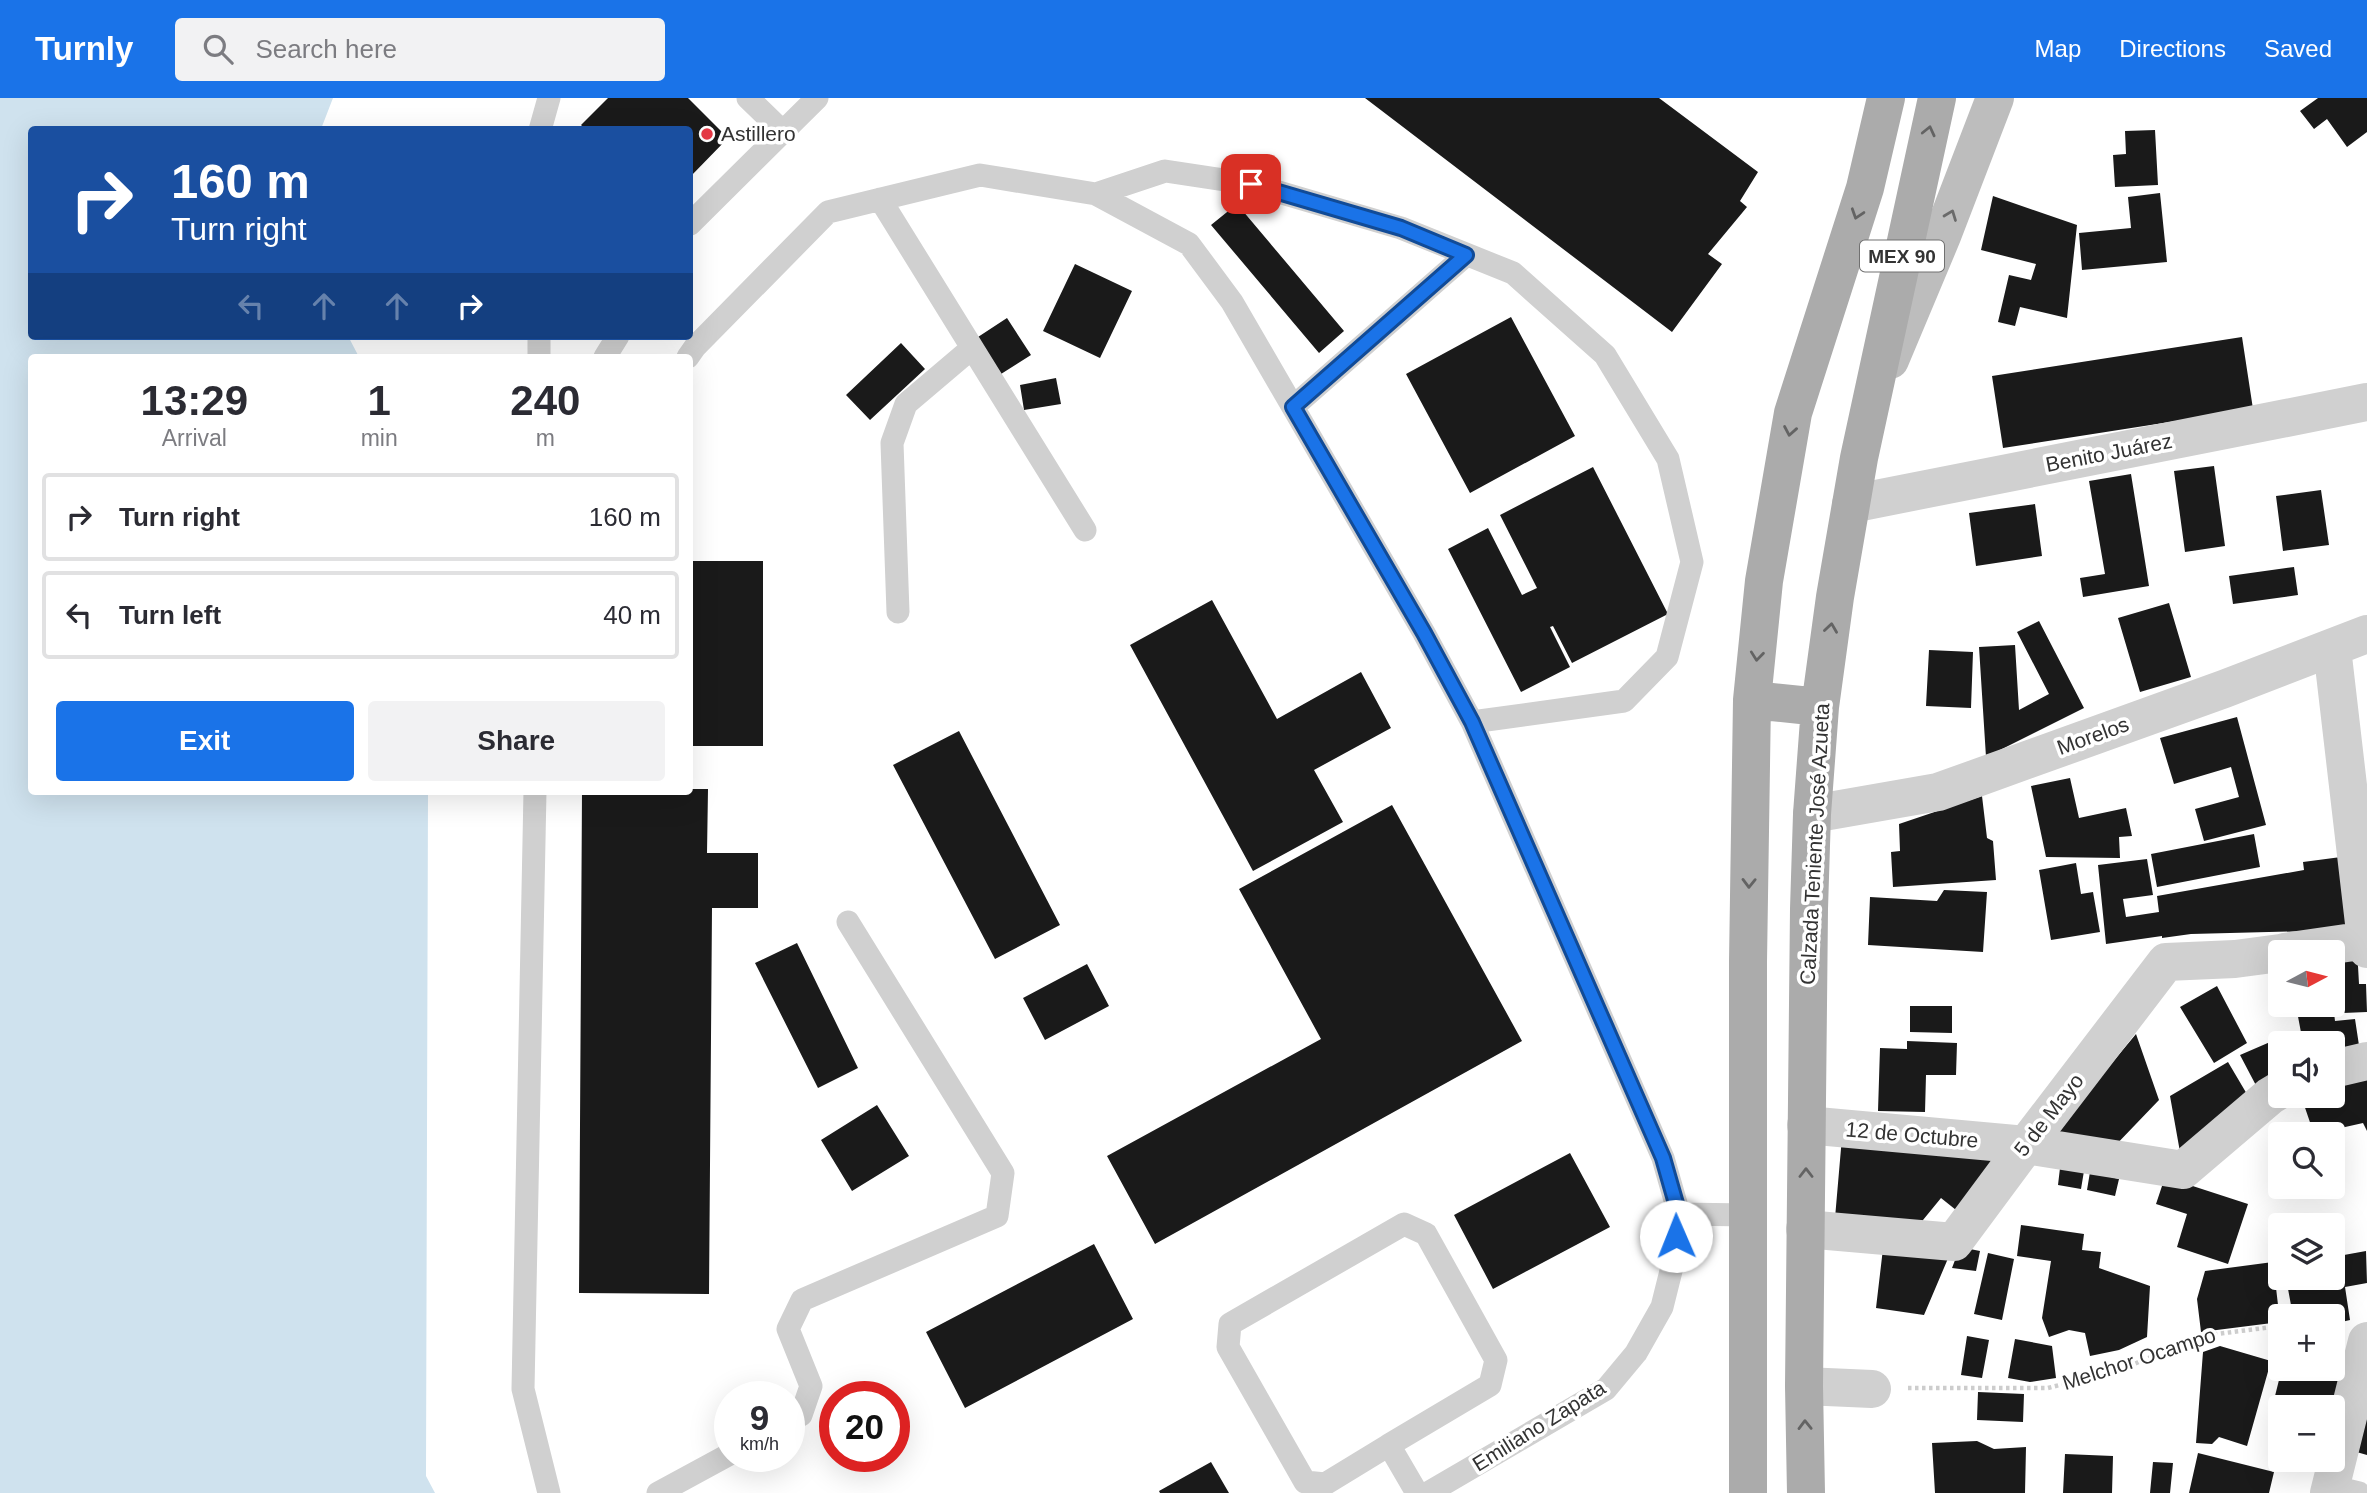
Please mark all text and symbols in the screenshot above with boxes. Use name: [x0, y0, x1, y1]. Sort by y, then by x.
search box: [175, 18, 665, 81]
text: Turnly: [35, 30, 133, 67]
icon: search: [199, 30, 237, 68]
text: Search here: [255, 34, 397, 64]
text: Map: [2035, 35, 2081, 62]
text: Directions: [2119, 35, 2226, 62]
text: Saved: [2264, 35, 2332, 62]
place label: Astillero: [721, 122, 796, 145]
one-way arrow: [1921, 125, 1935, 137]
marker: Astillero: [699, 126, 715, 142]
icon: right: [56, 154, 147, 245]
text: 160 m: [171, 154, 310, 208]
pin: [1221, 154, 1281, 214]
icon: arrive: [1232, 165, 1270, 203]
one-way arrow: [1850, 208, 1865, 220]
one-way arrow: [1942, 209, 1956, 221]
text: Turn right: [171, 211, 307, 247]
road number: MEX 90: [1860, 240, 1944, 272]
icon: left: [232, 287, 270, 325]
icon: ahead: [305, 287, 343, 325]
icon: ahead: [378, 287, 416, 325]
icon: right: [451, 287, 489, 325]
text: 13:29: [141, 377, 248, 424]
text: 1: [367, 377, 391, 424]
text: 240: [510, 377, 580, 424]
text: Arrival: [162, 425, 227, 451]
text: min: [361, 425, 398, 451]
text: m: [536, 425, 555, 451]
one-way arrow: [1783, 425, 1798, 437]
street label: Benito Juárez: [2044, 429, 2174, 476]
icon: right: [60, 498, 98, 536]
text: Turn right: [119, 502, 240, 532]
text: 160 m: [589, 502, 661, 532]
icon: left: [60, 596, 98, 634]
text: Turn left: [119, 600, 221, 630]
text: 40 m: [603, 600, 661, 630]
one-way arrow: [1823, 622, 1838, 634]
one-way arrow: [1750, 651, 1765, 662]
button: Exit: [56, 701, 354, 781]
button: Share: [368, 701, 665, 781]
street label: Calzada Teniente José Azueta: [1796, 702, 1833, 985]
street label: Morelos: [2054, 712, 2132, 759]
one-way arrow: [1741, 879, 1757, 889]
north arrow: [2268, 940, 2345, 1017]
map controls: [2268, 940, 2345, 1472]
button: sound: [2268, 1031, 2345, 1108]
street label: 5 de Mayo: [2009, 1069, 2088, 1160]
street label: 12 de Octubre: [1845, 1117, 1979, 1152]
button: search: [2268, 1122, 2345, 1199]
one-way arrow: [1798, 1167, 1814, 1178]
position arrow: [1639, 1199, 1713, 1273]
button: layers: [2268, 1213, 2345, 1290]
button: +: [2268, 1304, 2345, 1381]
street label: Melchor Ocampo: [2059, 1323, 2218, 1394]
street label: Emiliano Zapata: [1468, 1375, 1609, 1476]
speed limit sign: 20: [819, 1381, 910, 1472]
button: −: [2268, 1395, 2345, 1472]
text: 9: [750, 1398, 769, 1437]
one-way arrow: [1797, 1419, 1812, 1430]
text: km/h: [740, 1434, 779, 1454]

